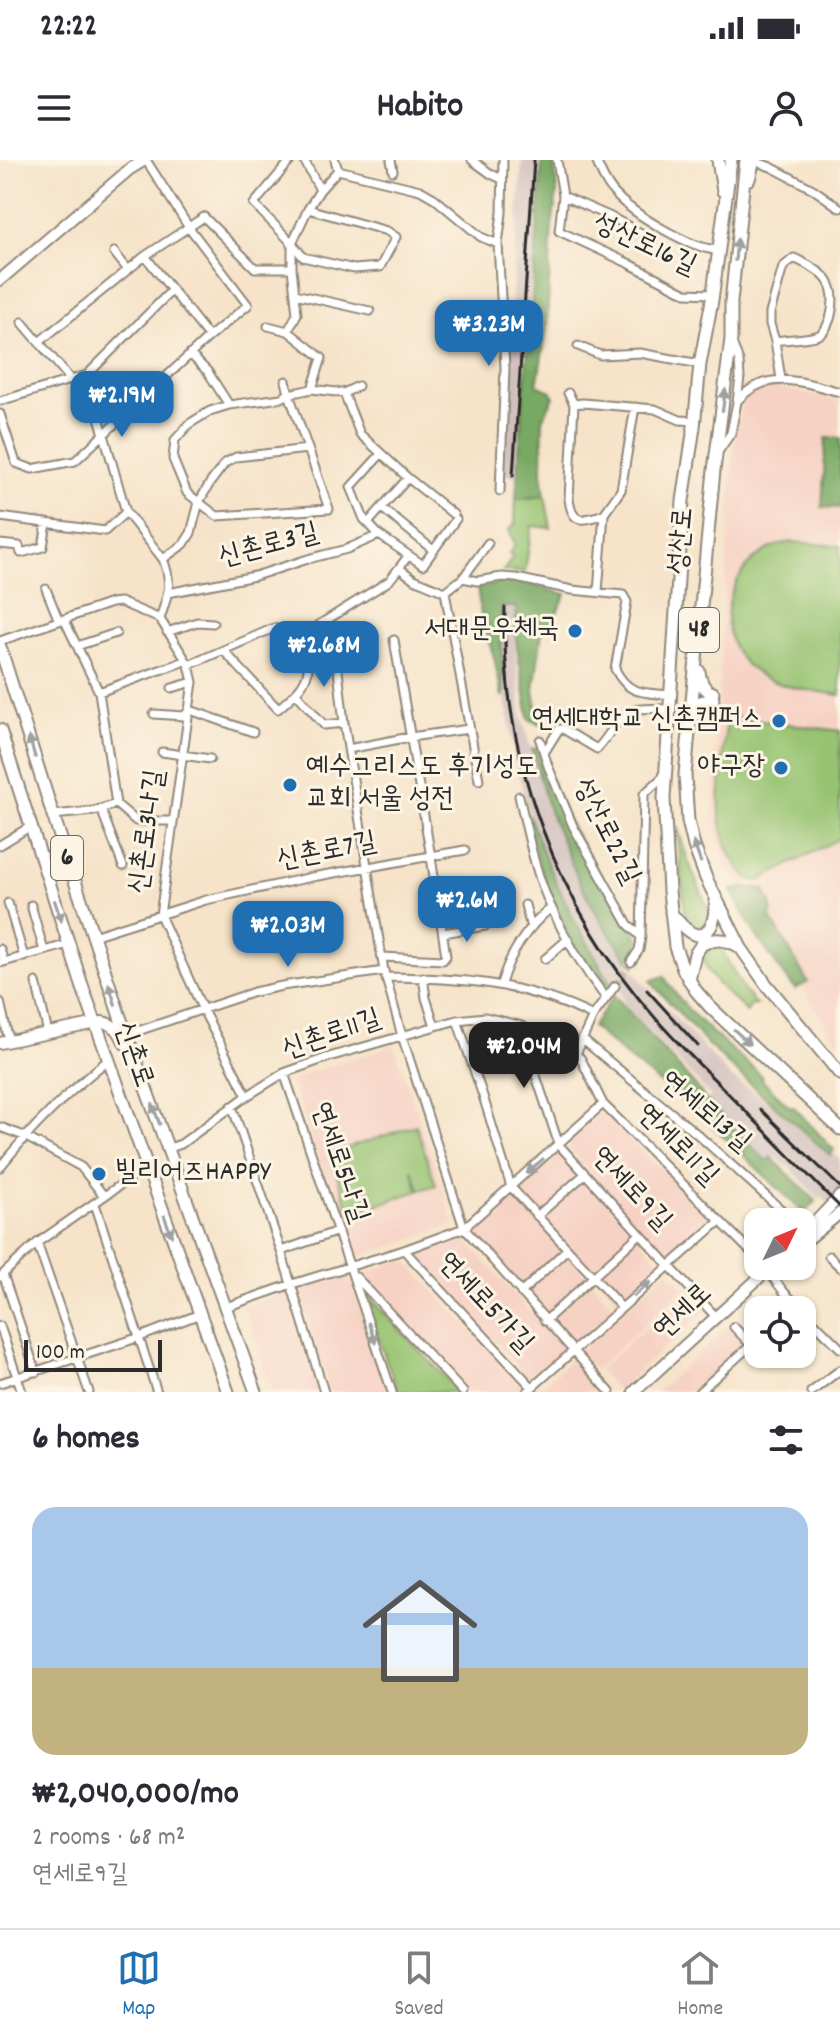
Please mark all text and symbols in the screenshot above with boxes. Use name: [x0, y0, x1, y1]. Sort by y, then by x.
text: 22:22: [40, 7, 97, 50]
text: Habito: [377, 82, 463, 134]
icon: menu: [32, 86, 76, 130]
icon: person: [764, 86, 808, 130]
street label: 성산로16길: [586, 205, 702, 287]
one-way arrow: [730, 237, 743, 262]
pin: ₩3.23M: [424, 300, 554, 368]
text: ₩3.23M: [453, 307, 525, 344]
pin: ₩2.19M: [57, 371, 187, 439]
text: ₩2.19M: [89, 378, 155, 415]
one-way arrow: [718, 387, 731, 412]
street label: 성산로: [660, 506, 706, 576]
street label: 신촌로3길: [214, 514, 324, 580]
road number: 48: [679, 608, 719, 652]
place label: 서대문우체국: [424, 611, 559, 651]
pin: ₩2.68M: [259, 621, 389, 689]
marker: 서대문우체국: [566, 622, 584, 640]
text: ₩2.68M: [288, 628, 360, 665]
place label: 연세대학교 신촌캠퍼스: [531, 701, 763, 741]
marker: 연세대학교 신촌캠퍼스: [770, 712, 788, 730]
one-way arrow: [25, 735, 37, 759]
place label: 야구장: [697, 748, 765, 788]
place label: 예수그리스도 후기성도 교회 서울 성전: [306, 749, 538, 821]
marker: 야구장: [772, 759, 790, 777]
street label: 신촌로3나길: [120, 767, 178, 897]
street label: 성산로22길: [561, 772, 649, 892]
marker: 예수그리스도 후기성도 교회 서울 성전: [281, 776, 299, 794]
street label: 신촌로7길: [274, 824, 380, 882]
road number: 6: [51, 836, 83, 880]
one-way arrow: [690, 840, 702, 864]
pin: ₩2.6M: [411, 876, 523, 944]
text: ₩2.6M: [436, 883, 498, 920]
one-way arrow: [52, 899, 65, 923]
pin: ₩2.03M: [223, 901, 353, 969]
text: ₩2.03M: [250, 908, 326, 945]
one-way arrow: [106, 982, 118, 1006]
street label: 신촌로11길: [277, 1000, 387, 1072]
street label: 신촌로: [102, 1017, 162, 1093]
pin: ₩2.04M: [459, 1022, 589, 1090]
one-way arrow: [732, 1027, 751, 1045]
text: ₩2.04M: [487, 1029, 561, 1066]
street label: 연세로13길: [650, 1063, 758, 1163]
street label: 연세로11길: [626, 1096, 726, 1196]
street label: 연세로5나길: [299, 1097, 377, 1229]
one-way arrow: [149, 1102, 162, 1126]
street label: 연세로9길: [580, 1139, 680, 1241]
place label: 빌리어즈HAPPY: [115, 1154, 271, 1194]
one-way arrow: [525, 1157, 545, 1174]
marker: 빌리어즈HAPPY: [90, 1165, 108, 1183]
north arrow: [744, 1208, 816, 1280]
map controls: [744, 1208, 816, 1368]
one-way arrow: [162, 1214, 174, 1238]
street label: 연세로5가길: [427, 1244, 541, 1364]
street label: 연세로: [646, 1275, 722, 1351]
one-way arrow: [632, 1281, 651, 1299]
button: locate: [744, 1296, 816, 1368]
one-way arrow: [367, 1321, 379, 1345]
scale bar: [24, 1336, 162, 1372]
text: 100 m: [36, 1338, 85, 1369]
text: 6 homes: [32, 1416, 140, 1465]
icon: filters: [764, 1418, 808, 1462]
icon: home: [348, 1559, 492, 1703]
text: ₩2,040,000/mo: [32, 1771, 239, 1820]
text: 2 rooms · 68 m²: [32, 1820, 185, 1857]
text: 연세로9길: [32, 1857, 128, 1894]
tab: Map: [117, 1946, 161, 2025]
tab: Saved: [394, 1946, 444, 2025]
tab: Home: [677, 1946, 723, 2025]

